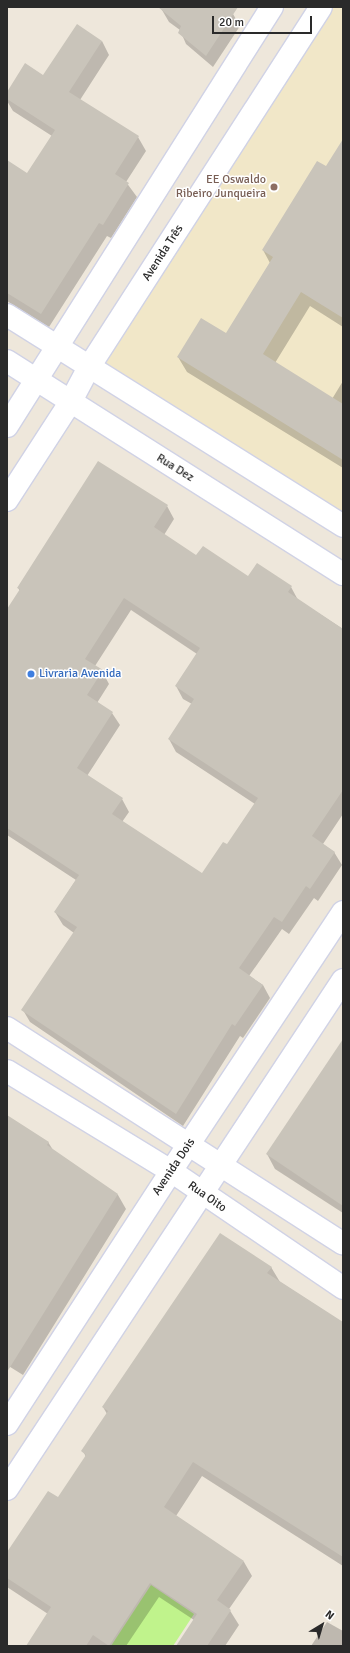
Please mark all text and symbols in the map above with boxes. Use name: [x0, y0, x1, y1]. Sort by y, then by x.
scale bar: [214, 8, 314, 34]
text: 20 m: [219, 15, 244, 30]
place label: EE Oswaldo Ribeiro Junqueira: [176, 173, 266, 201]
marker: EE Oswaldo Ribeiro Junqueira: [269, 182, 279, 192]
street label: Avenida Três: [140, 222, 186, 284]
street label: Rua Dez: [154, 451, 196, 485]
place label: Livraria Avenida: [39, 667, 121, 681]
marker: Livraria Avenida: [26, 669, 36, 679]
street label: Avenida Dois: [150, 1136, 198, 1198]
street label: Rua Oito: [185, 1179, 229, 1215]
north arrow: [302, 1605, 342, 1645]
text: N: [323, 1608, 337, 1623]

